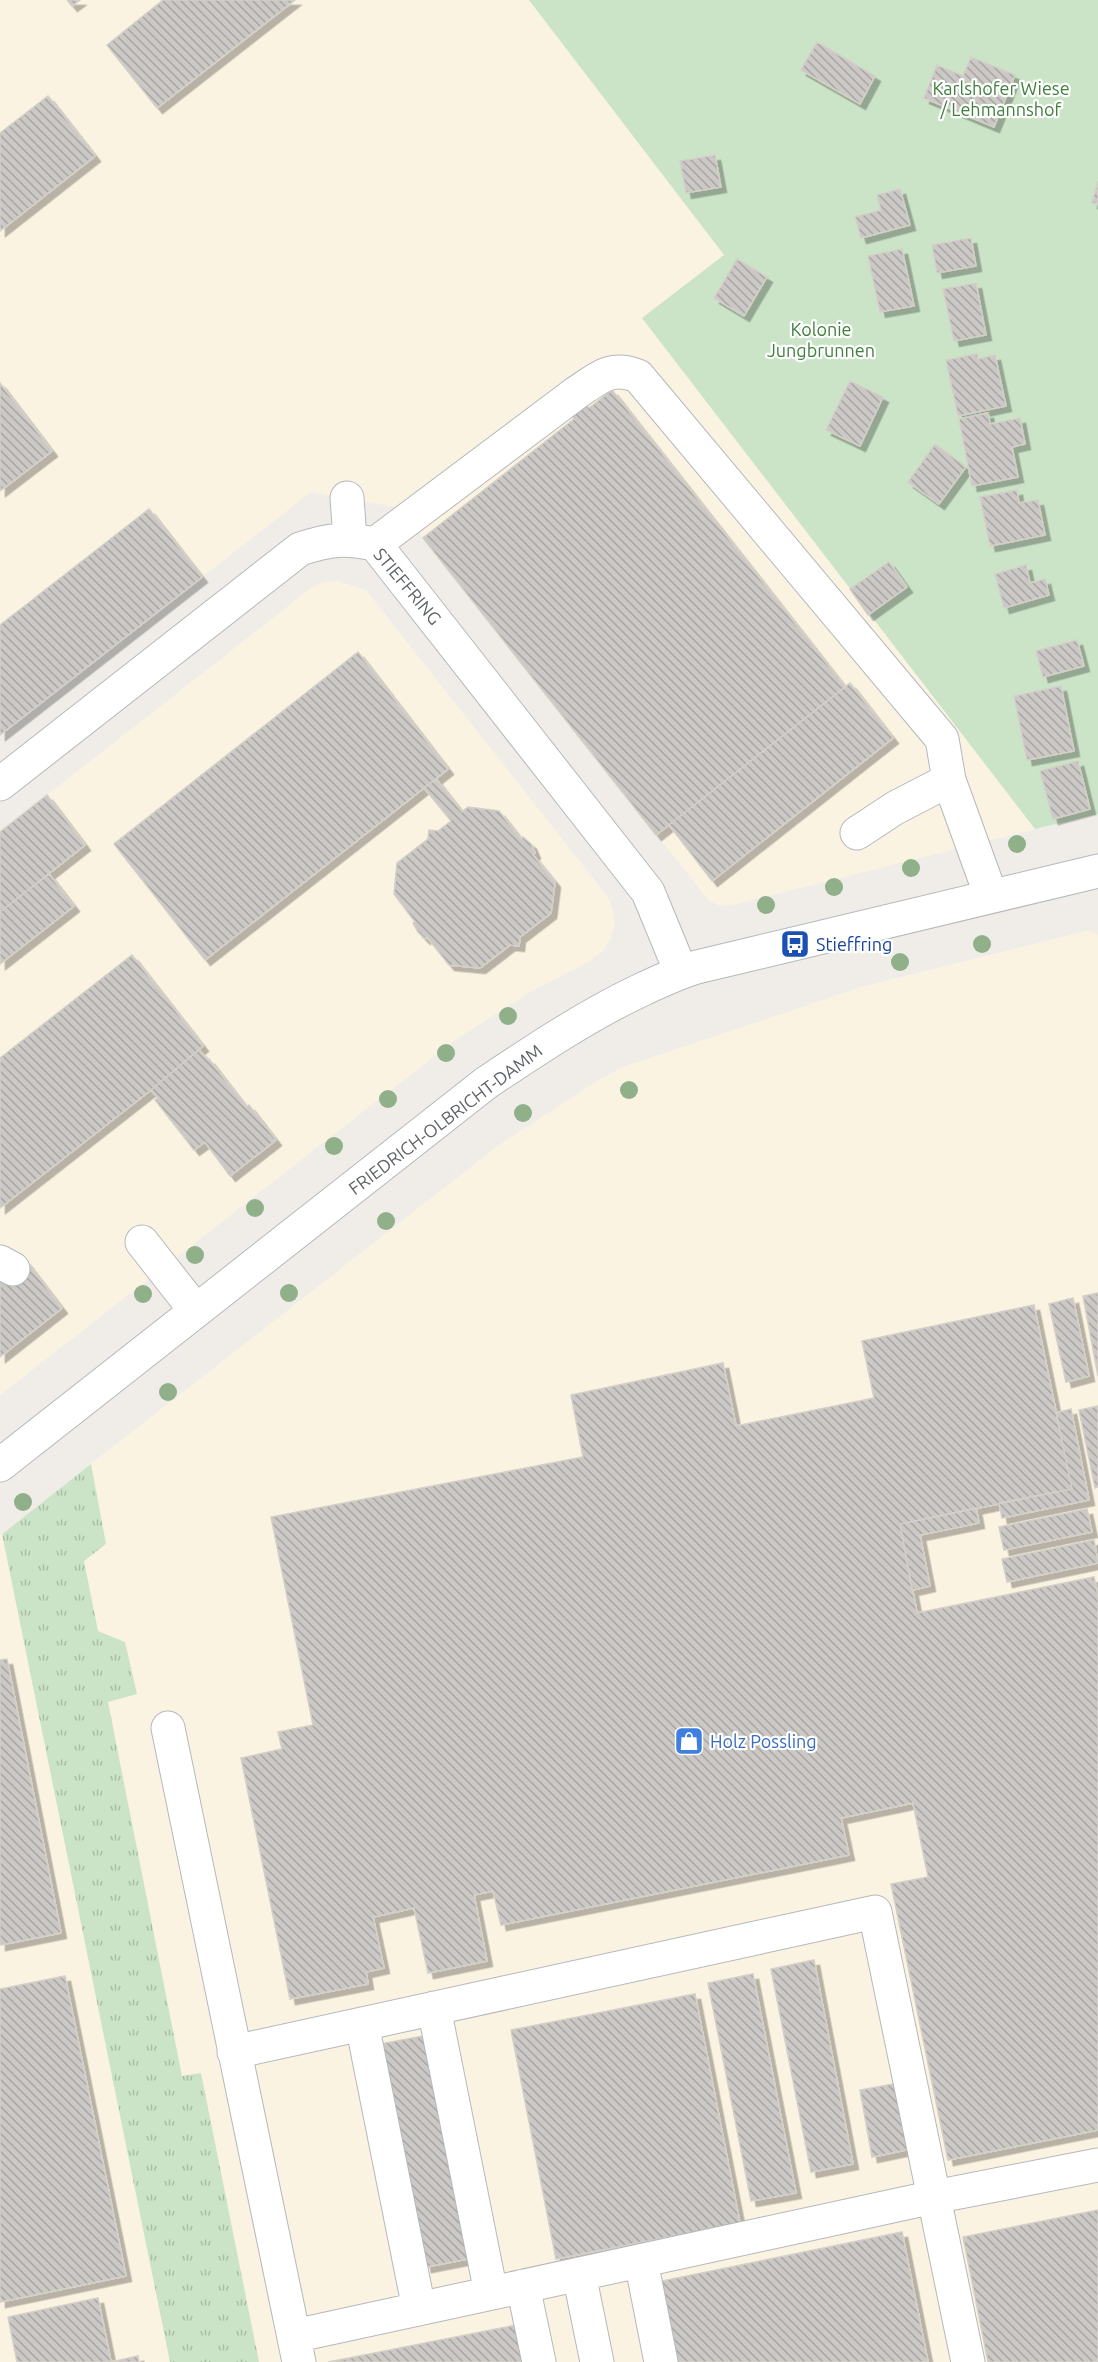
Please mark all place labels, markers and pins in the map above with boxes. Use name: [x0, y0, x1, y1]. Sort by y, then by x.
bus stop icon: Stieffring: [779, 928, 811, 960]
place label: Stieffring: [816, 934, 892, 954]
shop icon: Holz Possling: [673, 1725, 705, 1757]
place label: Holz Possling: [710, 1731, 817, 1751]

